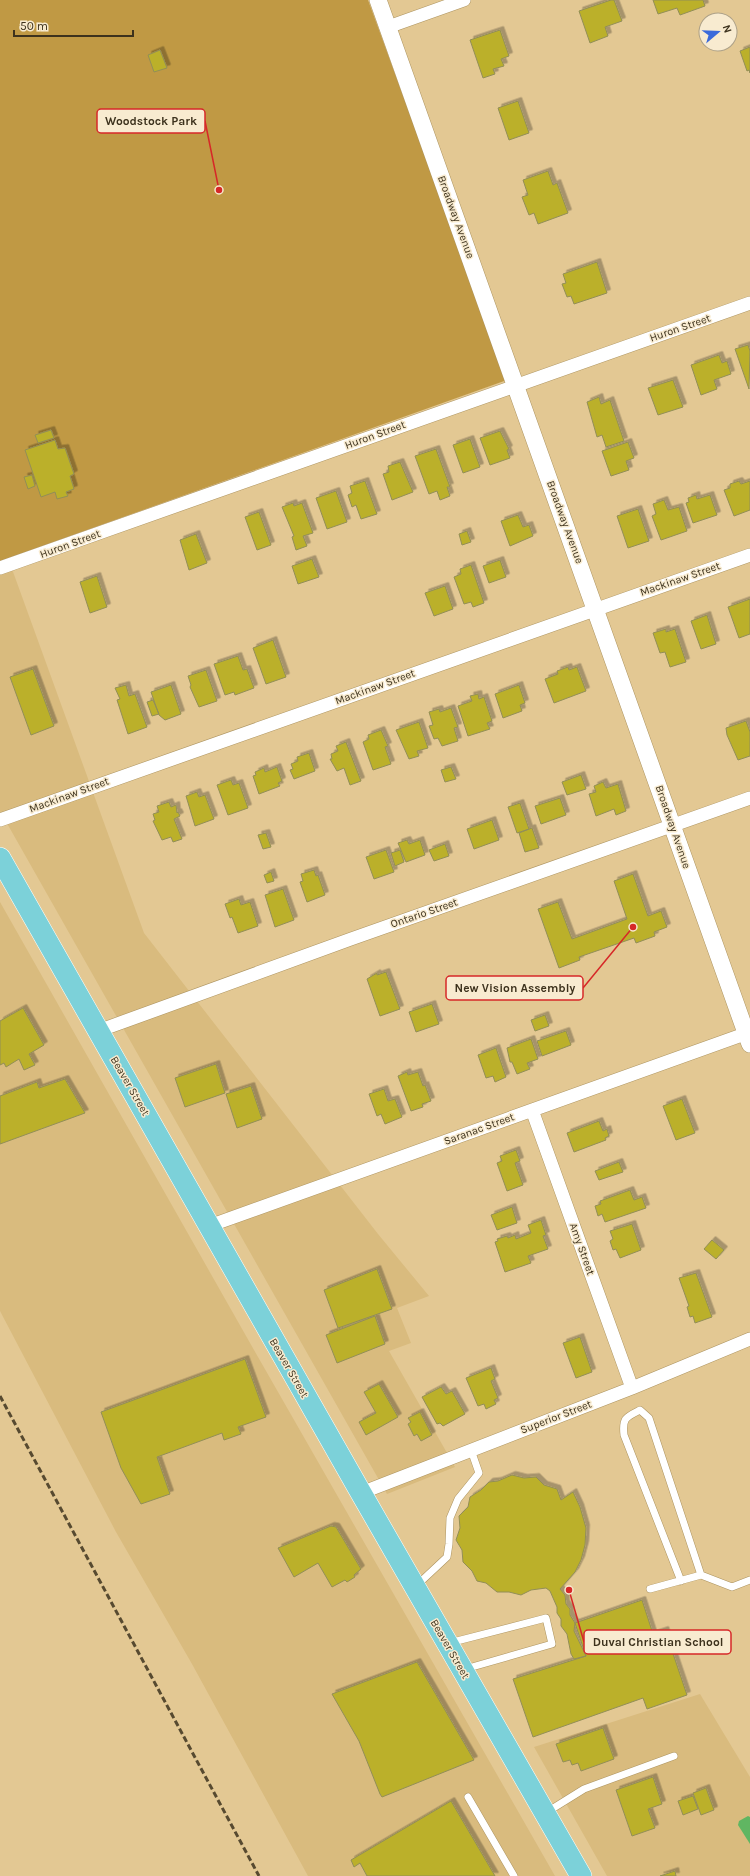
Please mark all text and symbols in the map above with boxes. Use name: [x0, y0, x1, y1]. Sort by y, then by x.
scale bar: [14, 12, 133, 38]
north arrow: [698, 12, 738, 52]
text: 50 m: [20, 19, 48, 33]
text: N: [720, 23, 734, 35]
callout: Woodstock Park: [97, 109, 205, 133]
text: Woodstock Park: [105, 114, 197, 128]
street label: Broadway Avenue: [435, 174, 477, 261]
street label: Huron Street: [648, 312, 712, 344]
street label: Huron Street: [343, 418, 407, 452]
street label: Broadway Avenue: [544, 479, 586, 566]
street label: Huron Street: [38, 527, 102, 561]
street label: Mackinaw Street: [638, 559, 722, 599]
street label: Mackinaw Street: [333, 667, 417, 707]
street label: Mackinaw Street: [27, 775, 111, 815]
street label: Broadway Avenue: [653, 784, 693, 871]
street label: Ontario Street: [389, 895, 459, 931]
callout: New Vision Assembly: [446, 976, 583, 1000]
text: New Vision Assembly: [455, 981, 575, 995]
street label: Beaver Street: [108, 1054, 152, 1118]
street label: Saranac Street: [442, 1110, 516, 1148]
street label: Amy Street: [567, 1221, 597, 1277]
street label: Beaver Street: [267, 1336, 311, 1400]
street label: Superior Street: [518, 1397, 594, 1437]
street label: Beaver Street: [428, 1617, 472, 1681]
callout: Duval Christian School: [584, 1630, 731, 1654]
text: Duval Christian School: [593, 1635, 723, 1649]

